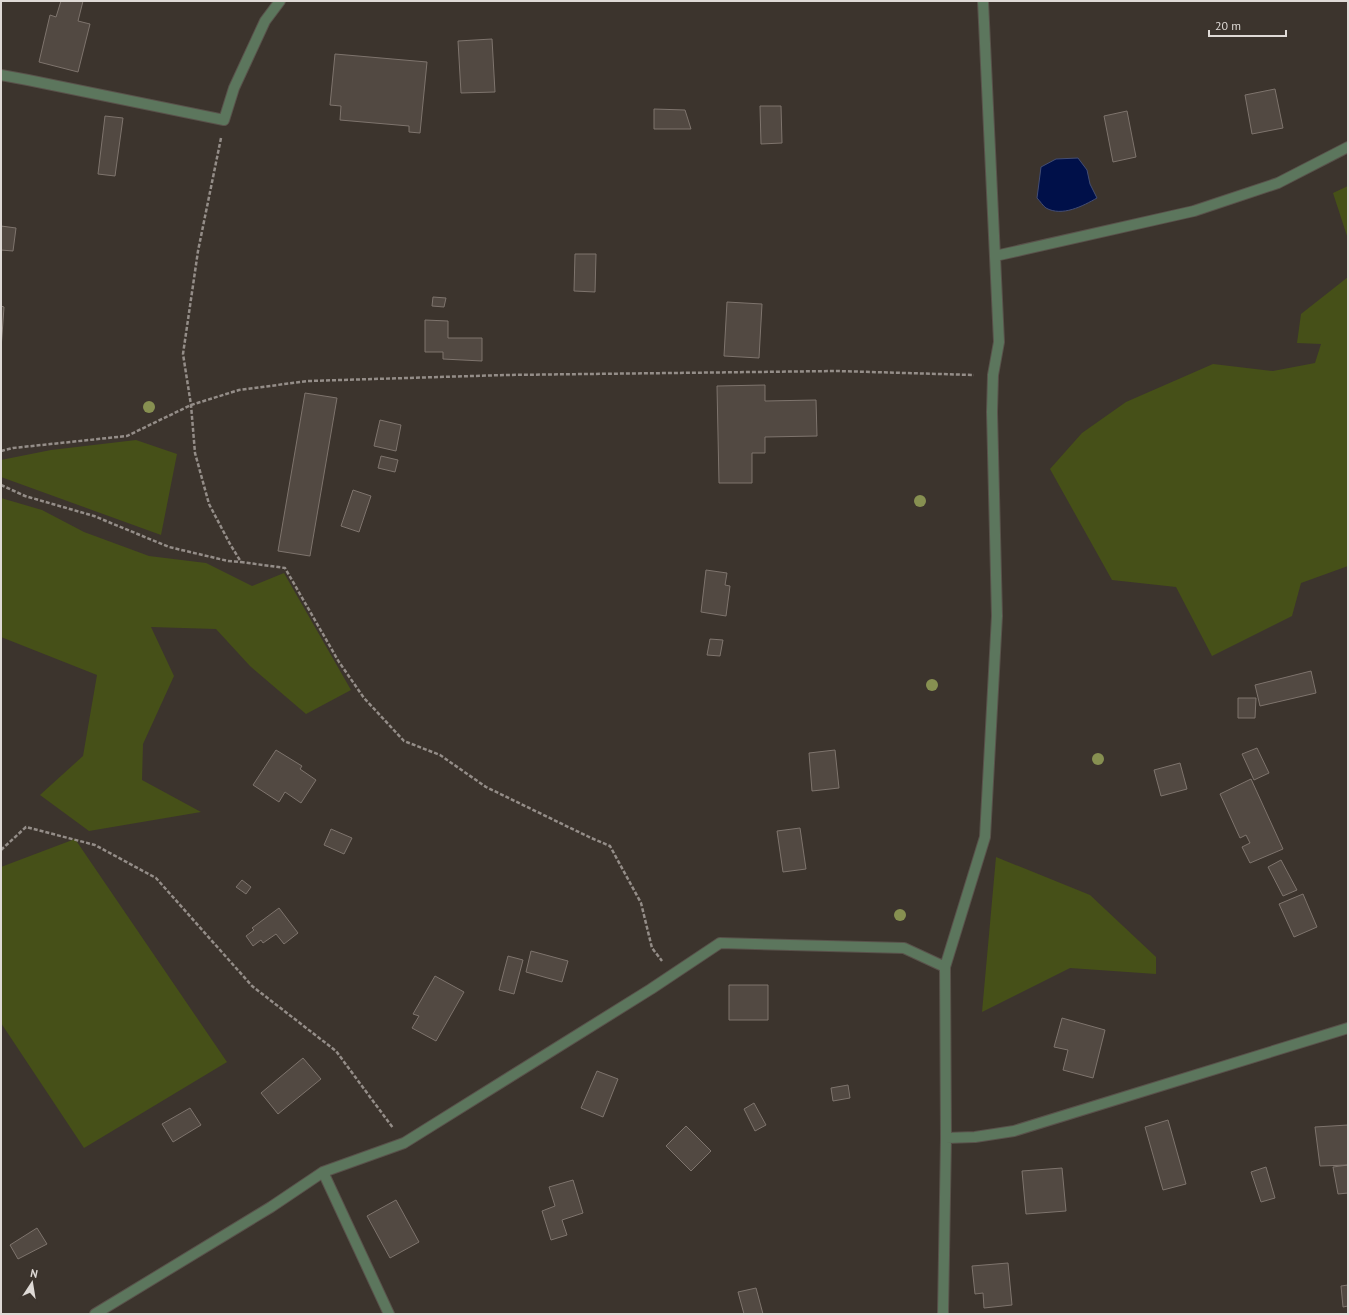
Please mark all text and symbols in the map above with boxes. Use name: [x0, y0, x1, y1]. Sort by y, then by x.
scale bar: [1209, 12, 1286, 38]
text: 20 m: [1215, 18, 1241, 33]
north arrow: [12, 1263, 52, 1303]
text: N: [29, 1266, 39, 1281]

